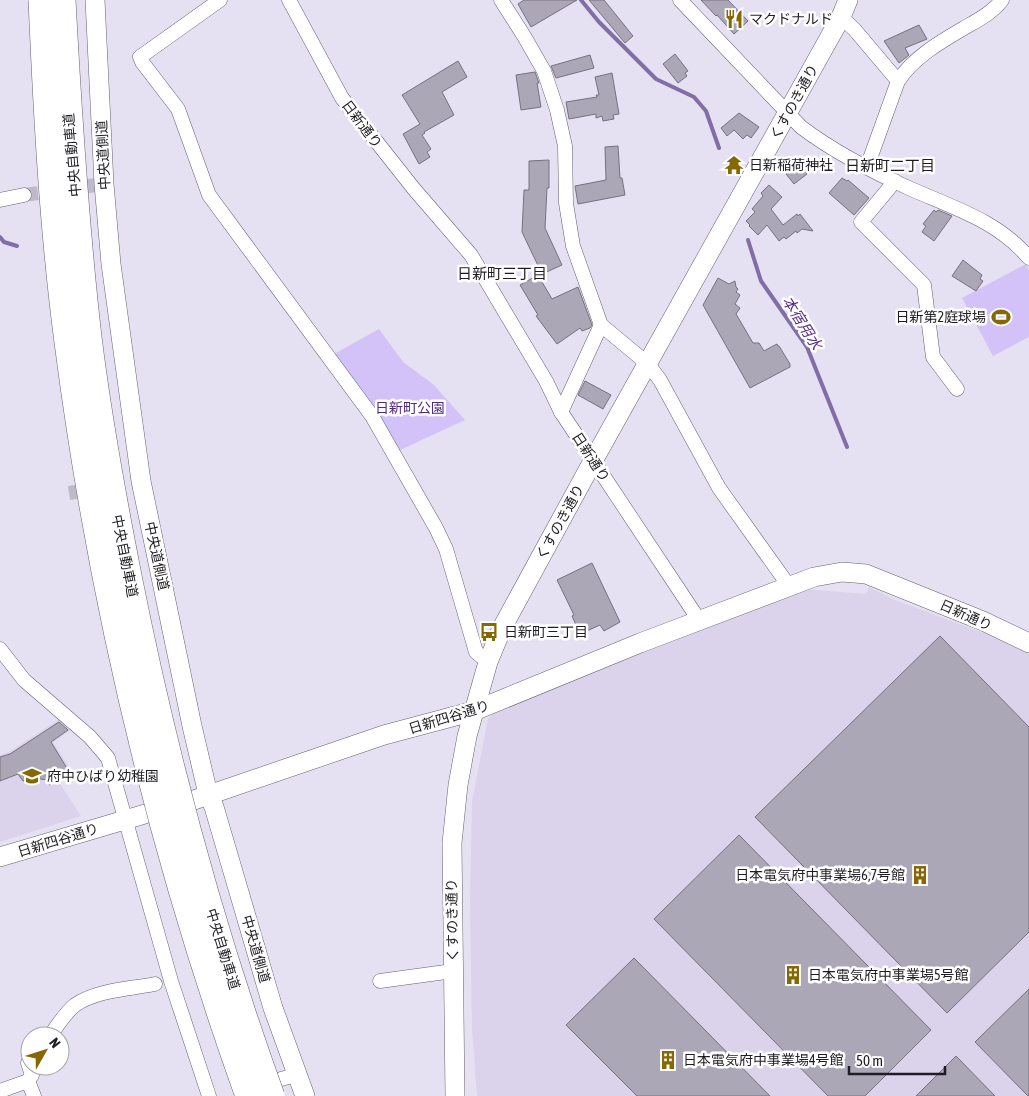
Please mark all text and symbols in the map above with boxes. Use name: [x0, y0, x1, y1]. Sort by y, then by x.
restaurant icon: マクドナルド: [723, 8, 745, 30]
place label: マクドナルド: [749, 11, 833, 27]
street label: くすのき通り: [767, 62, 821, 142]
street label: 日新通り: [339, 97, 385, 151]
street label: 中央自動車道: [60, 112, 84, 198]
street label: 中央道側道: [93, 120, 113, 190]
temple icon: 日新稲荷神社: [723, 154, 745, 176]
place label: 日新稲荷神社: [749, 157, 833, 173]
district label: 日新町二丁目: [845, 157, 935, 174]
district label: 日新町三丁目: [457, 265, 547, 282]
water label: 本宿用水: [779, 293, 827, 354]
sports icon: 日新第2庭球場: [990, 306, 1012, 328]
place label: 日新第2庭球場: [895, 309, 986, 325]
park label: 日新町公園: [375, 400, 445, 416]
street label: 日新通り: [569, 429, 613, 485]
street label: くすのき通り: [533, 482, 587, 562]
street label: 中央自動車道: [109, 513, 141, 599]
street label: 中央道側道: [142, 520, 172, 592]
street label: 日新通り: [937, 596, 995, 634]
bus stop icon: 日新町三丁目: [478, 621, 500, 643]
place label: 日新町三丁目: [504, 624, 588, 640]
street label: 日新四谷通り: [406, 697, 492, 737]
school or university icon: 府中ひばり幼稚園: [21, 765, 43, 787]
place label: 府中ひばり幼稚園: [47, 768, 159, 784]
street label: 日新四谷通り: [15, 820, 101, 860]
building icon: 日本電気府中事業場6,7号館: [909, 864, 931, 886]
place label: 日本電気府中事業場6,7号館: [735, 867, 905, 883]
street label: くすのき通り: [443, 878, 461, 962]
street label: 中央自動車道: [203, 906, 243, 992]
street label: 中央道側道: [239, 913, 273, 985]
building icon: 日本電気府中事業場5号館: [782, 964, 804, 986]
place label: 日本電気府中事業場5号館: [808, 967, 969, 983]
north arrow: [20, 1026, 70, 1076]
text: N: [46, 1035, 64, 1051]
scale bar: [849, 1044, 945, 1076]
building icon: 日本電気府中事業場4号館: [657, 1049, 679, 1071]
place label: 日本電気府中事業場4号館: [683, 1052, 844, 1068]
text: 50 m: [856, 1052, 883, 1069]

